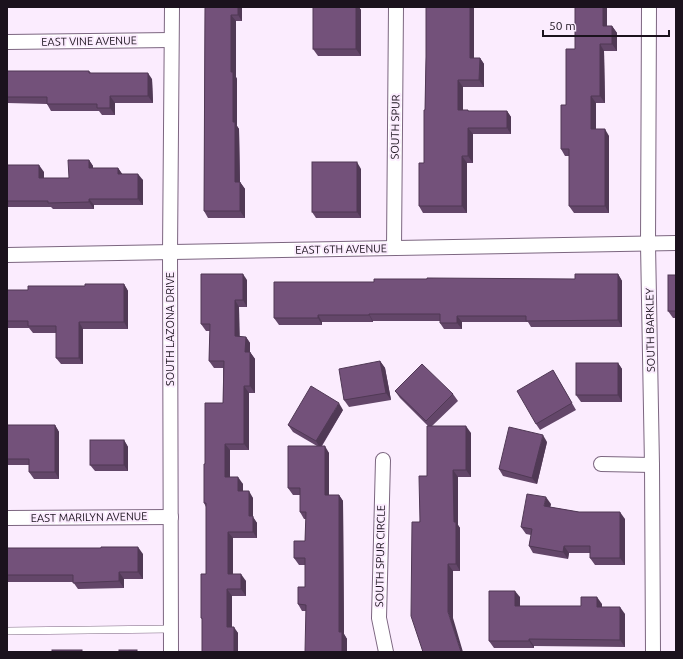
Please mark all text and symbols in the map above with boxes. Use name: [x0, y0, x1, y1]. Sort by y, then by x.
scale bar: [543, 12, 669, 38]
text: 50 m: [549, 19, 576, 32]
street label: EAST VINE AVENUE: [41, 34, 137, 48]
street label: SOUTH SPUR: [388, 94, 402, 160]
street label: EAST 6TH AVENUE: [295, 242, 387, 256]
street label: SOUTH LAZONA DRIVE: [164, 272, 176, 386]
street label: SOUTH BARKLEY: [643, 287, 657, 372]
street label: SOUTH SPUR CIRCLE: [373, 505, 387, 607]
street label: EAST MARILYN AVENUE: [30, 510, 148, 524]

